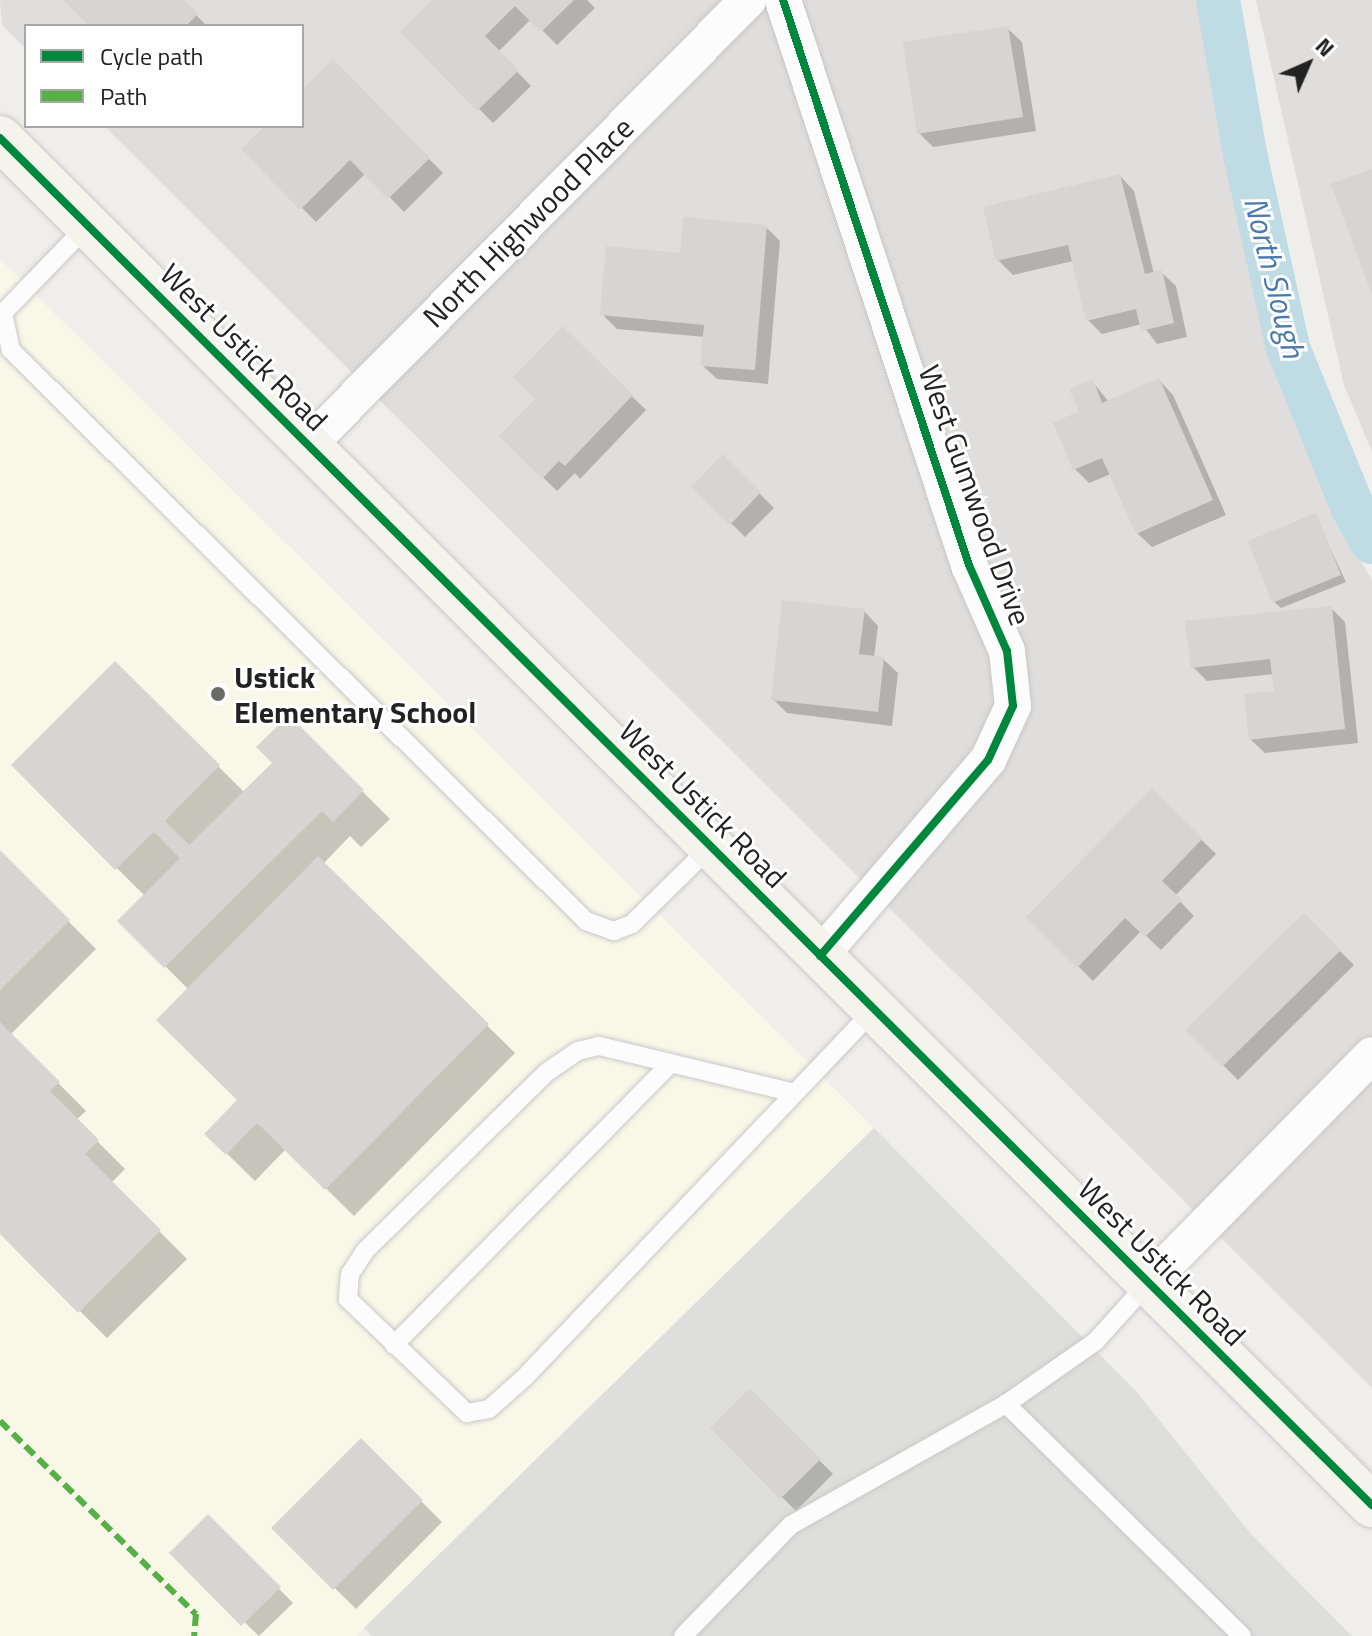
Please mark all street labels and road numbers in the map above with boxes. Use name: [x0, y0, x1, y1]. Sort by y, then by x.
street label: North Highwood Place: [415, 109, 641, 335]
street label: West Ustick Road: [153, 256, 335, 438]
street label: West Gumwood Drive: [911, 360, 1039, 630]
street label: West Ustick Road: [612, 713, 794, 895]
street label: West Ustick Road: [1071, 1171, 1253, 1353]

